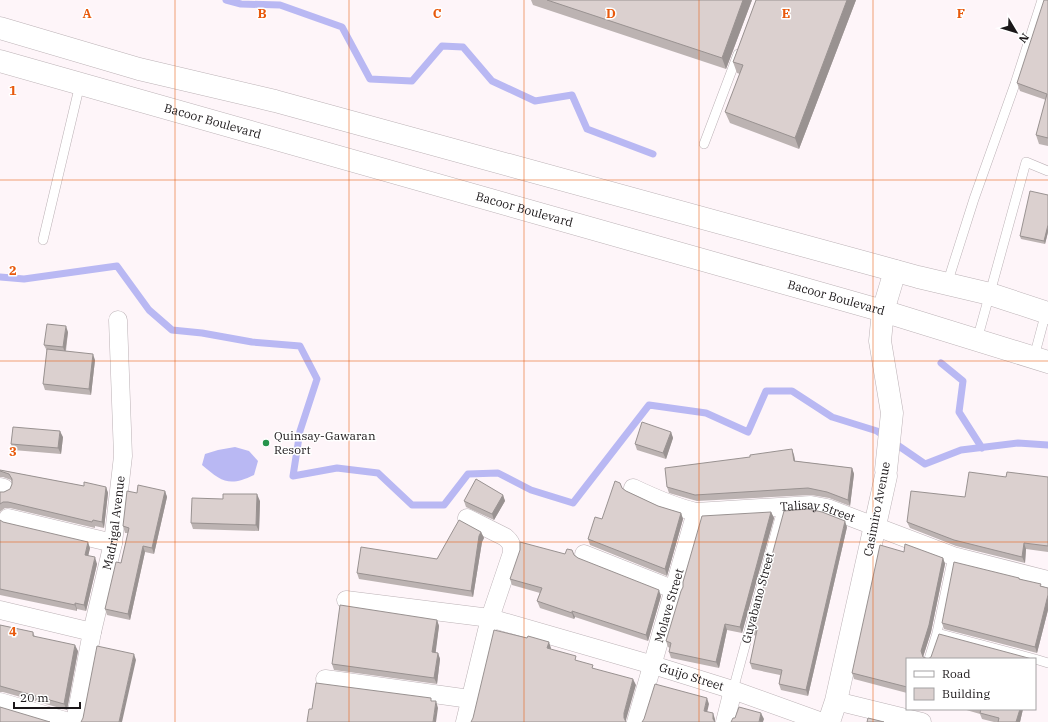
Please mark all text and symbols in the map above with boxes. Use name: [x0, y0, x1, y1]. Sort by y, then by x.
text: A: [82, 5, 92, 22]
text: B: [257, 5, 267, 22]
text: C: [433, 5, 442, 22]
text: D: [606, 5, 616, 22]
text: E: [782, 5, 790, 22]
text: F: [957, 5, 965, 22]
north arrow: [996, 12, 1036, 52]
text: N: [1016, 30, 1032, 46]
text: 1: [9, 82, 17, 99]
street label: Bacoor Boulevard: [163, 100, 263, 142]
street label: Bacoor Boulevard: [474, 188, 575, 230]
text: 2: [9, 262, 17, 279]
street label: Bacoor Boulevard: [786, 276, 887, 318]
place label: Quinsay-Gawaran Resort: [274, 428, 376, 457]
marker: Quinsay-Gawaran Resort: [261, 438, 271, 448]
text: 3: [9, 443, 17, 460]
street label: Casimiro Avenue: [860, 460, 893, 558]
street label: Madrigal Avenue: [99, 475, 128, 571]
street label: Talisay Street: [780, 497, 857, 525]
street label: Guyabano Street: [738, 551, 777, 645]
street label: Molave Street: [651, 567, 686, 644]
text: 4: [9, 623, 17, 640]
legend: [906, 658, 1036, 710]
street label: Guijo Street: [657, 659, 726, 694]
text: Road: [942, 666, 971, 681]
scale bar: [14, 684, 80, 710]
text: Building: [942, 686, 990, 701]
text: 20 m: [20, 690, 49, 705]

